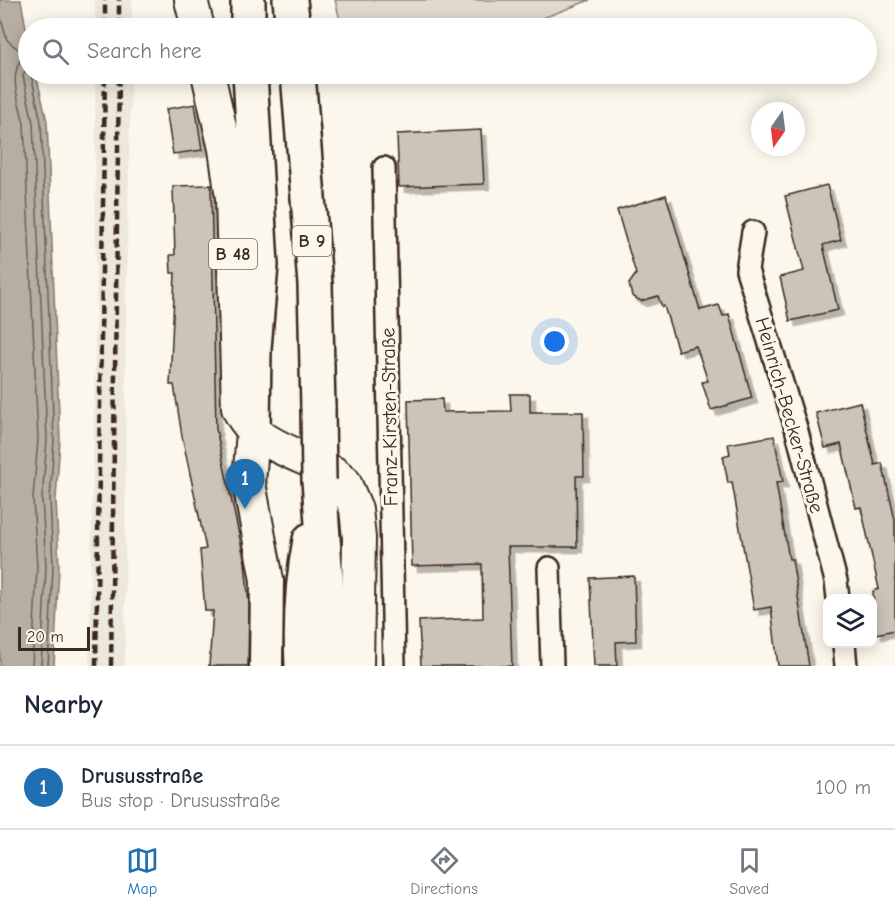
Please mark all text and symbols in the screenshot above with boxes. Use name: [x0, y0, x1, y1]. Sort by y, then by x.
search box: [18, 18, 877, 84]
icon: search: [39, 35, 72, 68]
text: Search here: [87, 38, 202, 64]
north arrow: [751, 102, 805, 156]
road number: B 9: [292, 226, 332, 256]
road number: B 48: [209, 239, 257, 269]
street label: Heinrich-Becker-Straße: [751, 315, 829, 516]
street label: Franz-Kirsten-Straße: [376, 327, 403, 506]
your location: [540, 327, 569, 356]
pin: 1: [226, 460, 264, 509]
map controls: [823, 594, 877, 648]
button: layers: [823, 594, 877, 648]
scale bar: [18, 624, 90, 652]
text: 20 m: [27, 628, 64, 646]
text: Nearby: [24, 690, 103, 720]
text: Drususstraße: [81, 763, 203, 789]
text: 1: [40, 776, 47, 799]
text: 100 m: [816, 776, 871, 799]
text: Bus stop · Drususstraße: [81, 789, 280, 812]
tab: Map: [126, 844, 159, 898]
tab: Directions: [410, 844, 478, 898]
tab: Saved: [729, 844, 769, 898]

